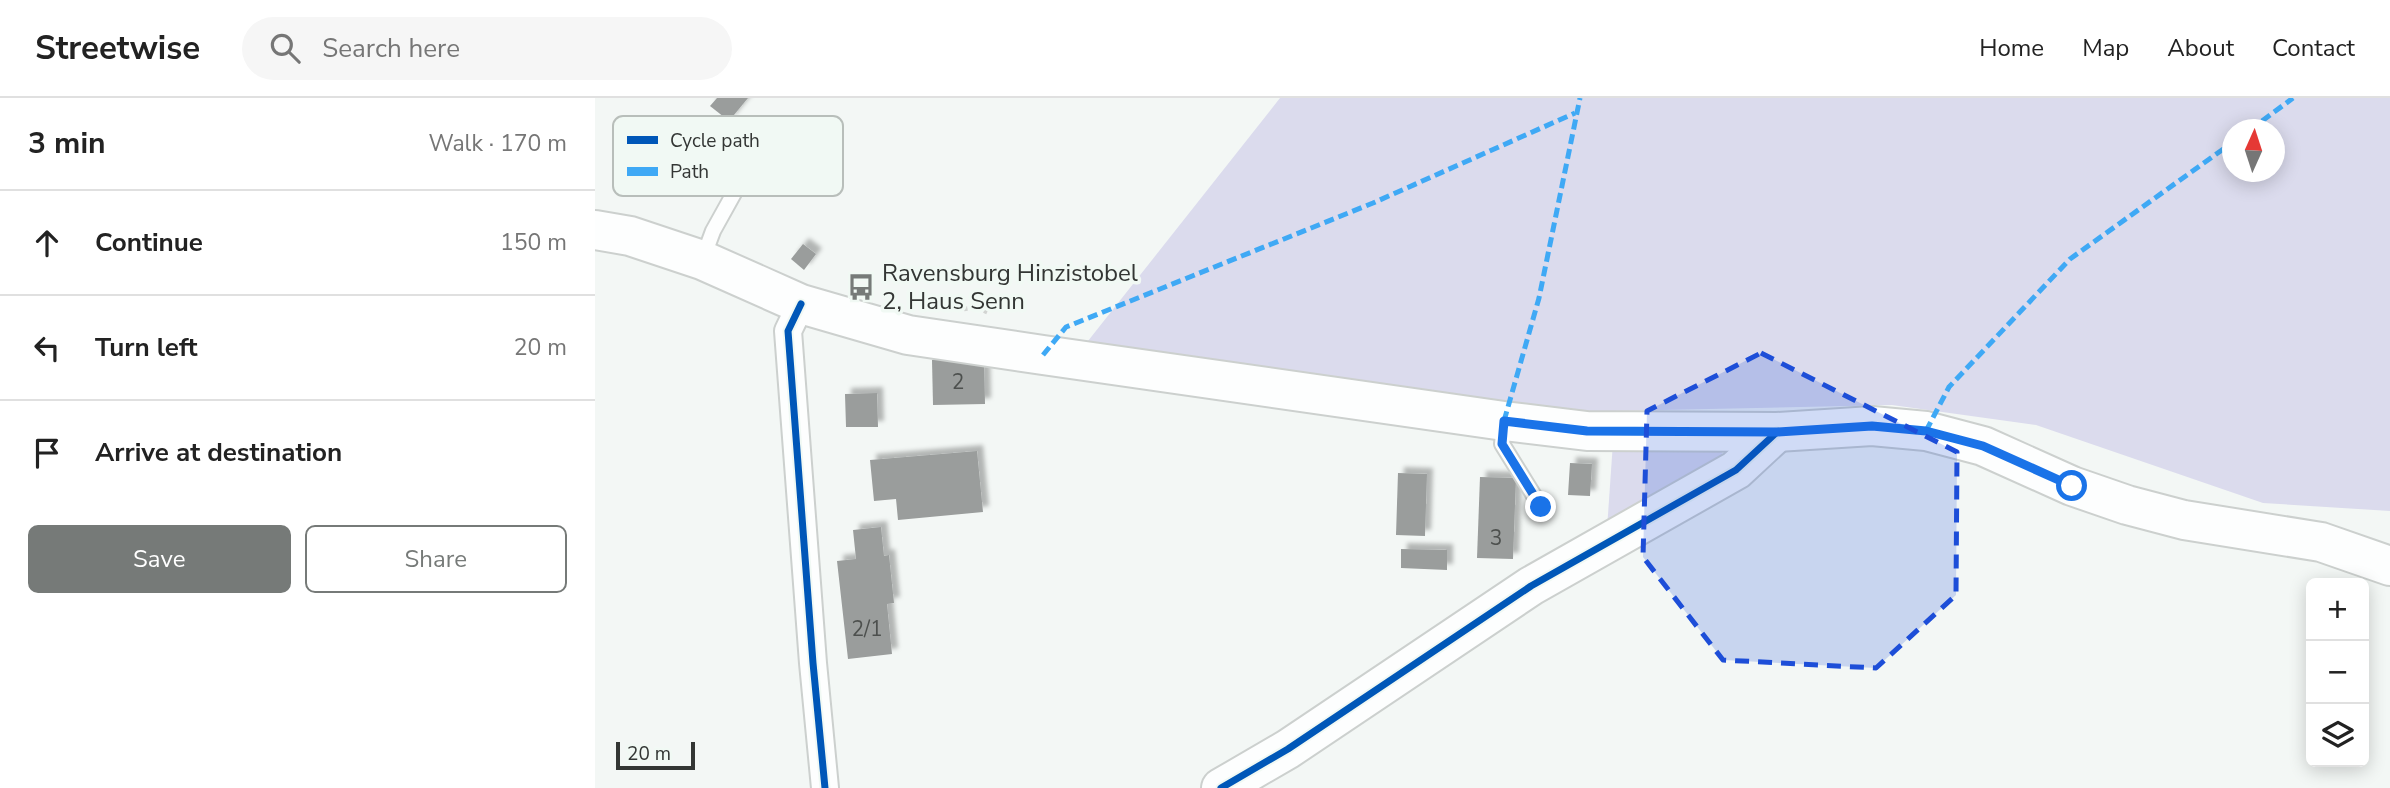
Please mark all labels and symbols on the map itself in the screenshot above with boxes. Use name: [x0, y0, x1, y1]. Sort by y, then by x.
legend: [613, 116, 843, 196]
north arrow: [2222, 119, 2285, 182]
text: Cycle path: [670, 128, 760, 154]
text: Path: [670, 159, 709, 185]
place label: Ravensburg Hinzistobel 2, Haus Senn: [882, 257, 1138, 317]
bus stop icon: Ravensburg Hinzistobel 2, Haus Senn: [846, 272, 876, 302]
house number: 2: [952, 368, 964, 396]
route start: [2056, 470, 2087, 501]
route end: [1525, 491, 1556, 522]
house number: 3: [1490, 524, 1502, 552]
house number: 2/1: [851, 615, 883, 643]
scale bar: [616, 739, 695, 771]

